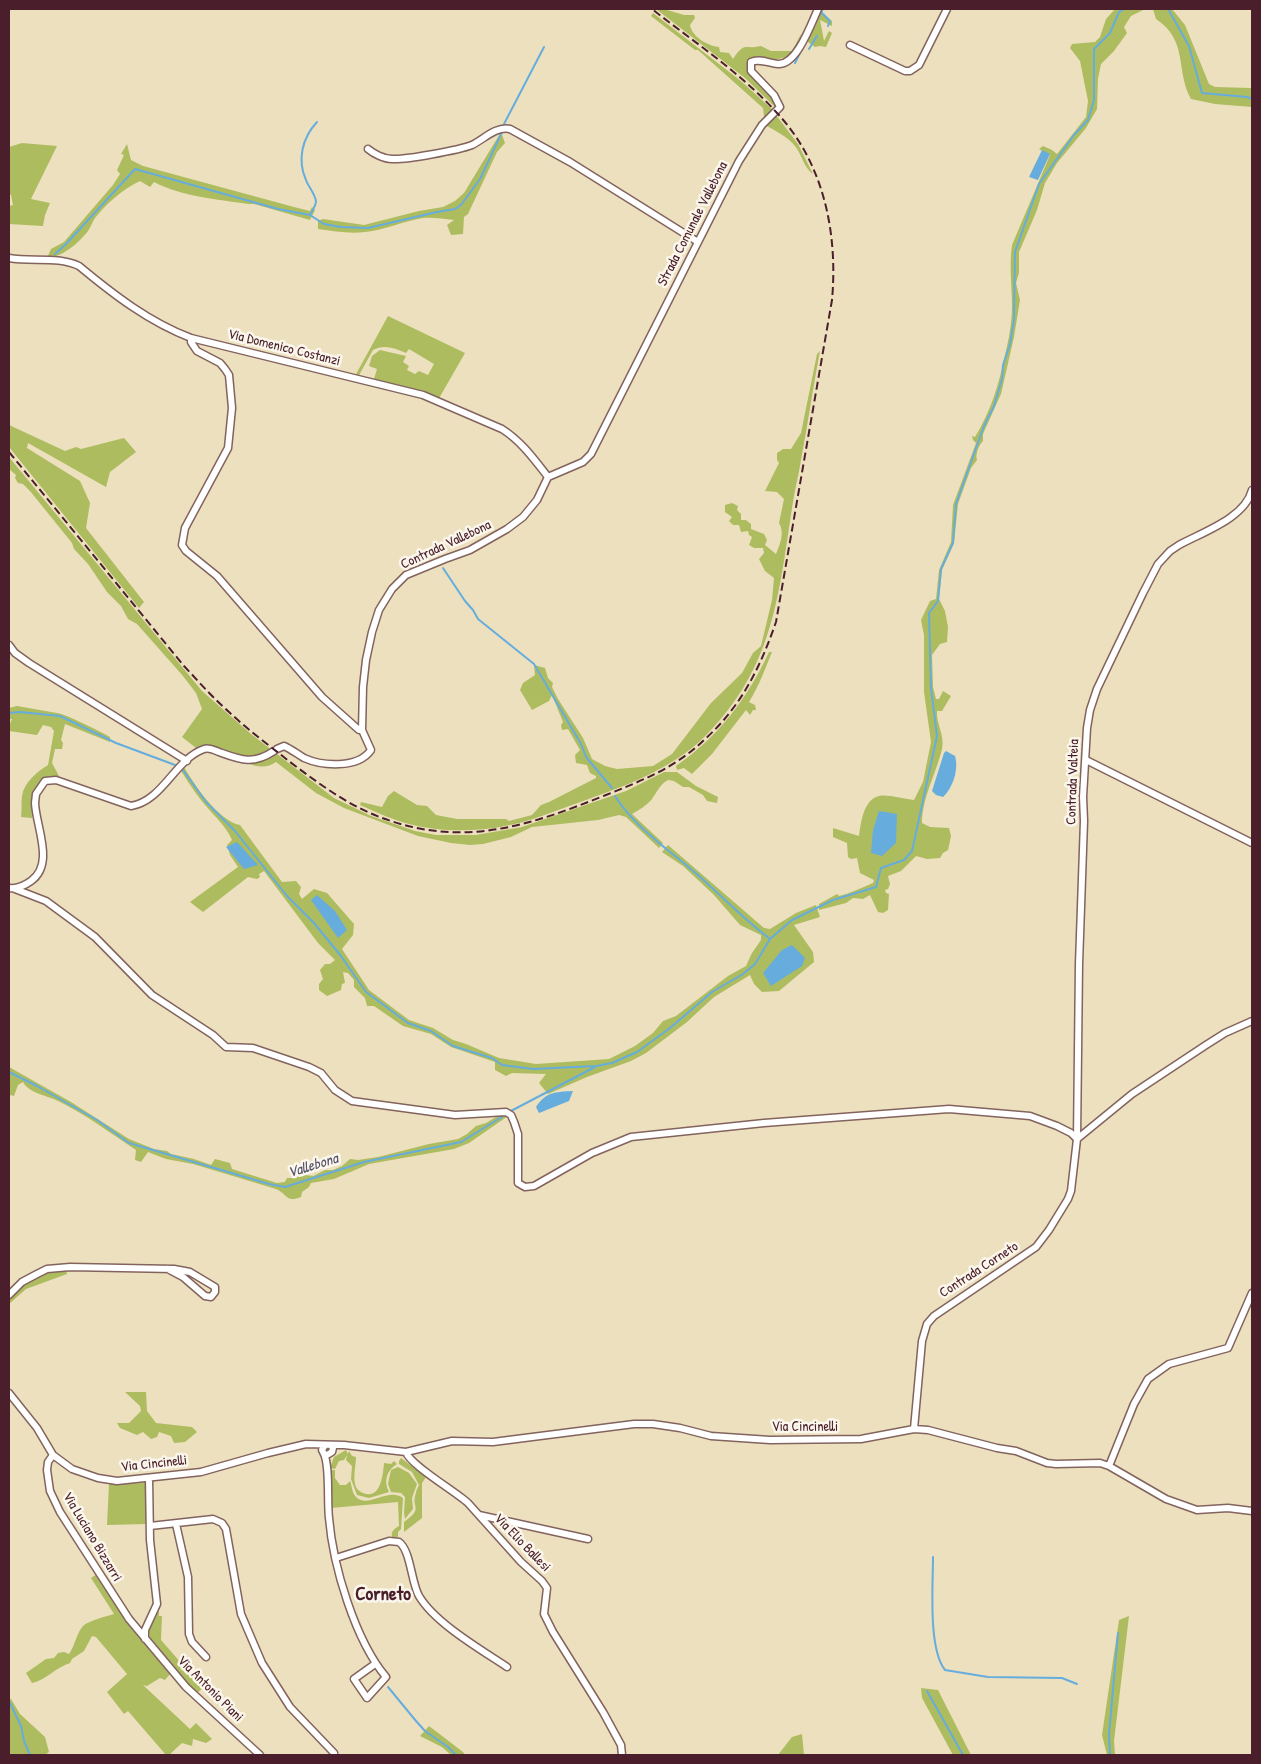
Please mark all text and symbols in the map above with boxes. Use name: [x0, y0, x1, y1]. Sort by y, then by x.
street label: Strada Comunale Vallebona: [654, 159, 732, 289]
street label: Via Domenico Costanzi: [226, 326, 342, 370]
street label: Contrada Vallebona: [398, 517, 494, 573]
street label: Contrada Valteia: [1063, 739, 1083, 825]
water label: Vallebona: [286, 1150, 340, 1182]
street label: Contrada Corneto: [936, 1238, 1022, 1302]
street label: Via Cincinelli: [772, 1419, 838, 1435]
street label: Via Cincinelli: [120, 1452, 188, 1476]
street label: Via Luciano Bizzarri: [59, 1489, 125, 1585]
street label: Via Elio Ballesi: [490, 1510, 554, 1576]
district label: Corneto: [355, 1584, 411, 1606]
street label: Via Antonio Piani: [173, 1652, 247, 1726]

